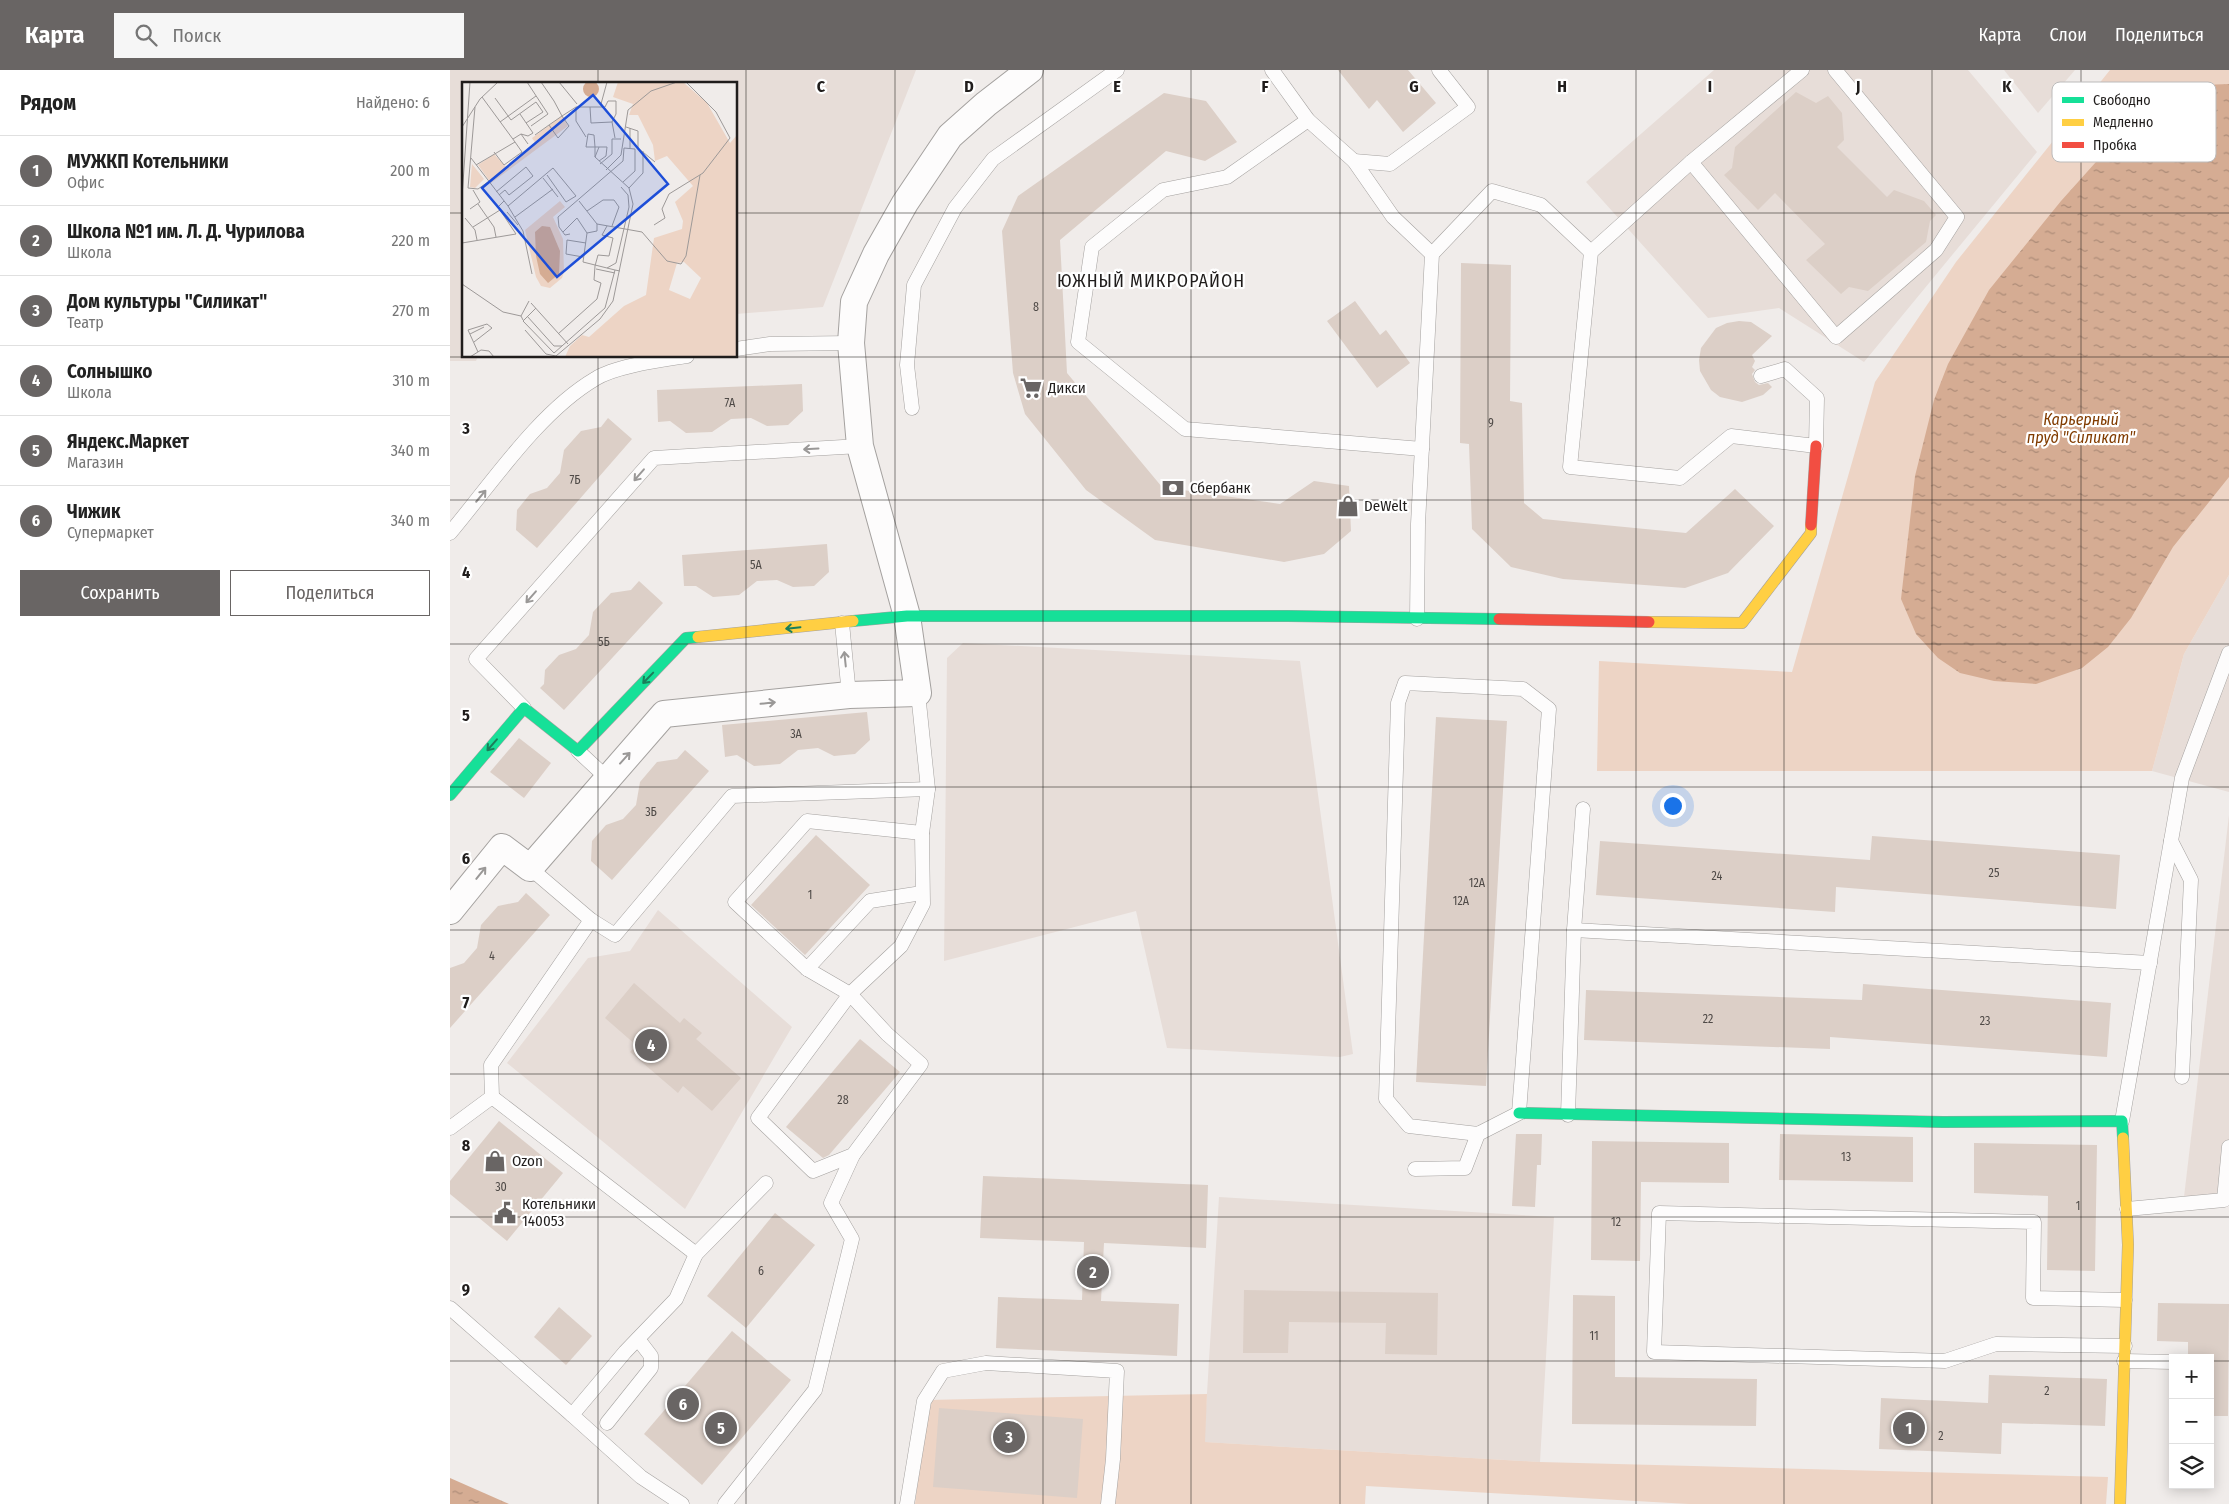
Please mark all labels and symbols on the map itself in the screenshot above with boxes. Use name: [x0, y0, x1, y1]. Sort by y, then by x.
text: C: [817, 77, 826, 96]
text: D: [964, 77, 974, 96]
text: E: [1113, 77, 1121, 96]
text: F: [1261, 77, 1269, 96]
text: G: [1409, 77, 1419, 96]
text: H: [1557, 77, 1567, 96]
text: I: [1708, 77, 1712, 96]
text: J: [1855, 77, 1860, 96]
text: K: [2002, 77, 2012, 96]
inset map: [462, 82, 738, 358]
legend: [2052, 82, 2216, 162]
text: Свободно: [2093, 92, 2151, 109]
text: Медленно: [2093, 114, 2153, 131]
text: Пробка: [2093, 137, 2137, 154]
district label: ЮЖНЫЙ МИКРОРАЙОН: [1057, 270, 1245, 292]
house number: 8: [1033, 300, 1039, 314]
supermarket icon: Дикси: [1018, 375, 1044, 401]
place label: Дикси: [1047, 379, 1086, 397]
house number: 7А: [725, 396, 736, 410]
water label: Карьерный пруд "Силикат": [2027, 410, 2136, 447]
house number: 9: [1488, 416, 1494, 430]
text: 3: [461, 419, 470, 438]
one-way arrow: [803, 444, 819, 453]
one-way arrow: [633, 469, 645, 482]
house number: 7Б: [569, 473, 581, 487]
bank icon: Сбербанк: [1160, 475, 1186, 501]
place label: Сбербанк: [1190, 479, 1251, 497]
one-way arrow: [476, 489, 487, 502]
shop icon: DeWelt: [1335, 493, 1361, 519]
place label: DeWelt: [1364, 497, 1408, 515]
house number: 5А: [750, 558, 763, 572]
text: 4: [462, 563, 470, 582]
one-way arrow: [526, 590, 537, 603]
one-way arrow: [785, 623, 801, 632]
house number: 5Б: [598, 635, 610, 649]
one-way arrow: [840, 651, 850, 667]
one-way arrow: [642, 671, 654, 684]
one-way arrow: [759, 699, 775, 708]
text: 5: [462, 706, 470, 725]
house number: 3А: [790, 727, 803, 741]
one-way arrow: [487, 739, 498, 752]
one-way arrow: [619, 751, 631, 764]
your location: [1660, 793, 1686, 819]
house number: 3Б: [645, 805, 657, 819]
text: 6: [462, 849, 470, 868]
house number: 25: [1989, 866, 2000, 880]
one-way arrow: [475, 867, 486, 880]
house number: 24: [1712, 869, 1723, 883]
house number: 12А: [1469, 876, 1486, 890]
house number: 1: [808, 888, 812, 902]
house number: 12А: [1453, 894, 1470, 908]
house number: 4: [489, 949, 495, 963]
text: 7: [463, 993, 470, 1012]
house number: 22: [1703, 1012, 1713, 1026]
house number: 23: [1980, 1014, 1990, 1028]
pin: 4: [635, 1026, 667, 1064]
house number: 28: [837, 1093, 849, 1107]
text: 8: [462, 1136, 471, 1155]
shop icon: Ozon: [482, 1148, 508, 1174]
house number: 13: [1841, 1150, 1851, 1164]
place label: Ozon: [512, 1152, 543, 1170]
house number: 30: [495, 1180, 507, 1194]
place label: Котельники 140053: [522, 1195, 596, 1230]
house number: 1: [2076, 1199, 2080, 1213]
public building icon: Котельники 140053: [492, 1200, 518, 1226]
house number: 12: [1611, 1215, 1621, 1229]
pin: 2: [1077, 1253, 1109, 1291]
house number: 6: [758, 1264, 764, 1278]
text: 9: [462, 1280, 470, 1299]
house number: 11: [1589, 1329, 1599, 1343]
house number: 2: [2044, 1384, 2050, 1398]
pin: 6: [667, 1385, 699, 1423]
pin: 5: [705, 1409, 737, 1447]
pin: 1: [1893, 1409, 1925, 1447]
pin: 3: [993, 1418, 1025, 1456]
house number: 2: [1938, 1429, 1944, 1443]

